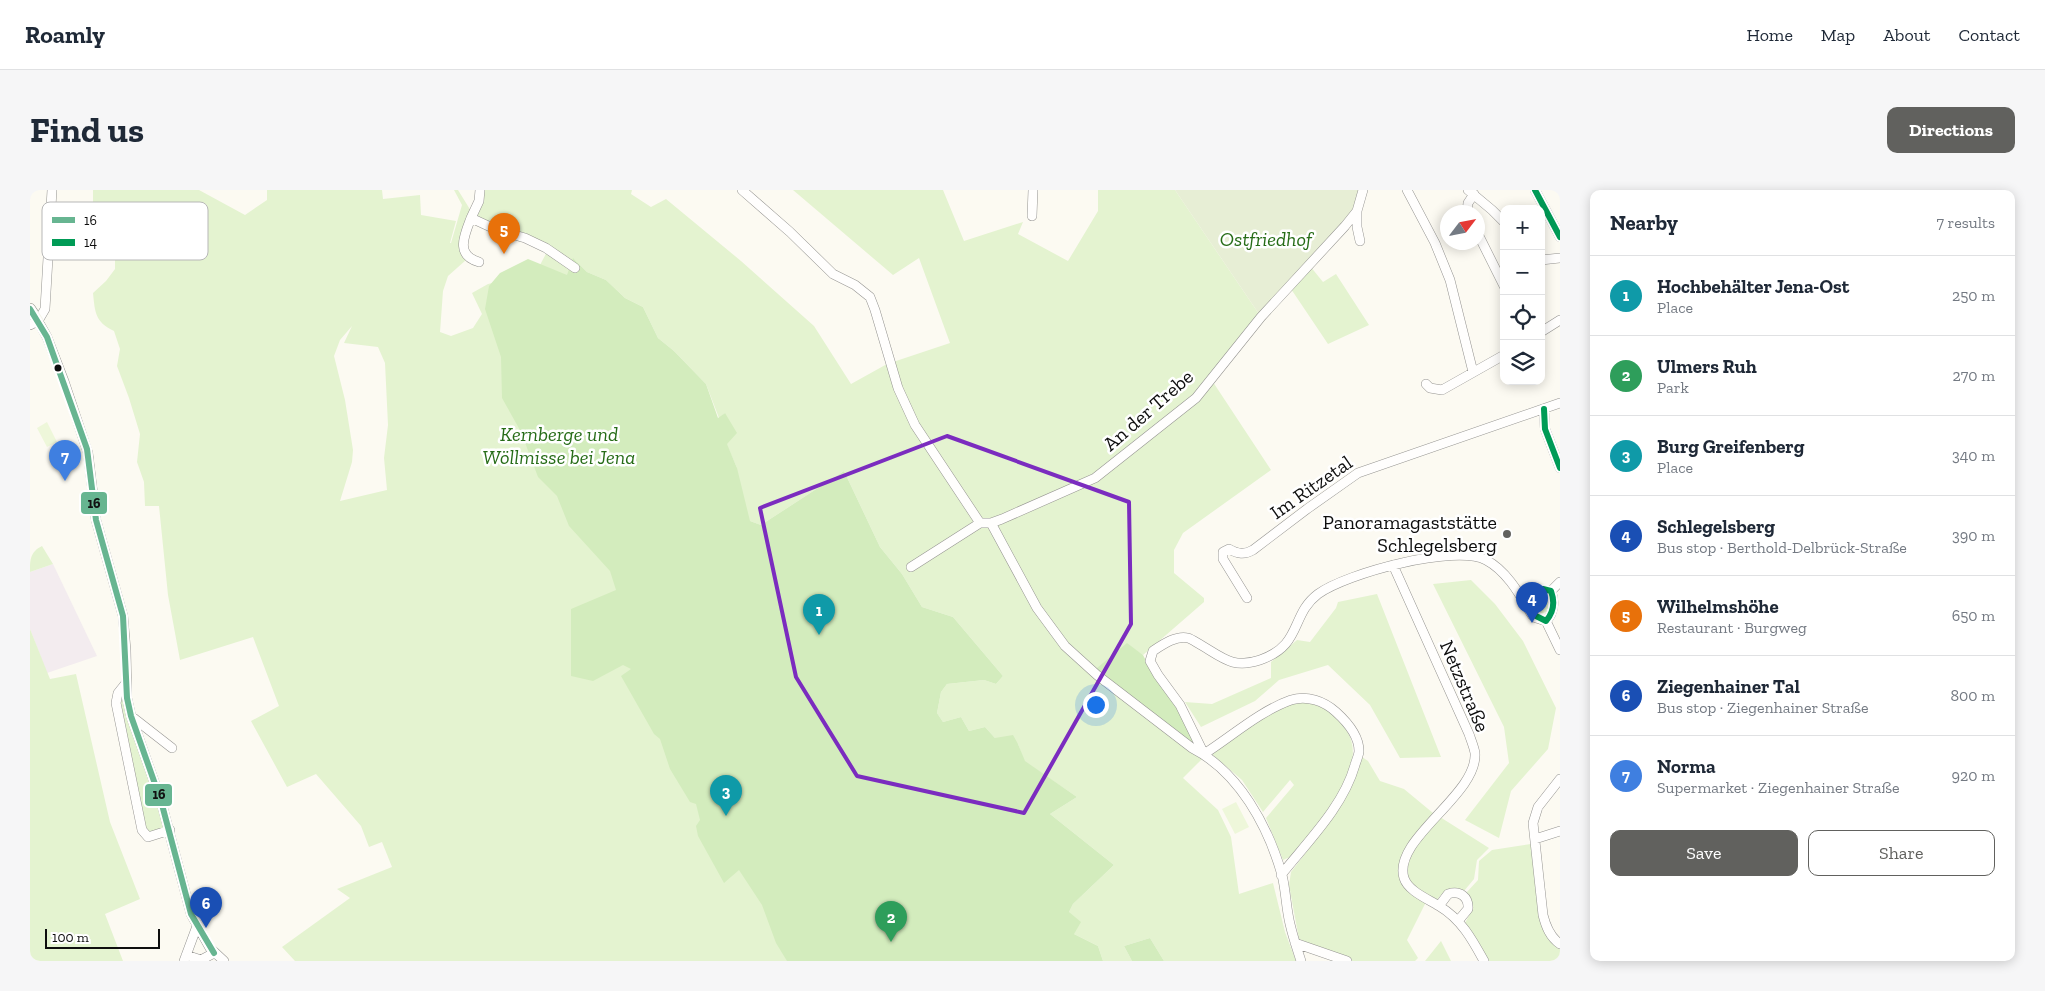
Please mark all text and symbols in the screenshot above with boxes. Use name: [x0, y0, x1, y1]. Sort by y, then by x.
text: Roamly: [25, 20, 105, 49]
text: Home: [1746, 24, 1793, 46]
text: Map: [1821, 24, 1855, 46]
text: About: [1883, 24, 1930, 46]
text: Contact: [1958, 24, 2020, 46]
button: Directions: [1887, 107, 2015, 153]
text: Find us: [30, 109, 144, 151]
legend: [42, 202, 208, 260]
north arrow: [1440, 205, 1485, 250]
map controls: [1500, 205, 1545, 385]
button: +: [1500, 205, 1545, 250]
text: Nearby: [1610, 210, 1678, 235]
text: 16: [84, 212, 97, 229]
pin: 5: [488, 213, 520, 254]
text: 7 results: [1936, 213, 1995, 232]
park label: Ostfriedhof: [1220, 227, 1315, 251]
text: 14: [84, 234, 97, 251]
button: −: [1500, 250, 1545, 295]
text: Hochbehälter Jena-Ost: [1657, 275, 1849, 298]
text: 1: [1623, 286, 1629, 305]
text: 250 m: [1952, 286, 1995, 305]
button: locate: [1500, 295, 1545, 340]
text: Place: [1657, 298, 1693, 317]
button: layers: [1500, 340, 1545, 385]
text: Ulmers Ruh: [1657, 355, 1757, 378]
unlabelled marker: [53, 363, 63, 373]
street label: An der Trebe: [1098, 364, 1198, 456]
text: 2: [1622, 366, 1630, 385]
text: 270 m: [1953, 366, 1995, 385]
text: Park: [1657, 378, 1689, 397]
park label: Kernberge und Wöllmisse bei Jena: [483, 422, 635, 469]
text: Burg Greifenberg: [1657, 435, 1805, 458]
pin: 7: [49, 440, 81, 481]
text: 3: [1622, 446, 1630, 465]
text: 340 m: [1952, 446, 1995, 465]
street label: Im Ritzetal: [1265, 450, 1357, 524]
text: Place: [1657, 458, 1693, 477]
line badge: 16: [80, 491, 108, 515]
text: 16: [87, 495, 101, 512]
place label: Panoramagaststätte Schlegelsberg: [1322, 510, 1497, 557]
text: Schlegelsberg: [1657, 515, 1775, 538]
text: 4: [1621, 526, 1631, 545]
text: 390 m: [1952, 526, 1995, 545]
marker: Panoramagaststätte Schlegelsberg: [1501, 528, 1513, 540]
text: Bus stop · Berthold-Delbrück-Straße: [1657, 538, 1907, 557]
pin: 4: [1516, 582, 1548, 623]
pin: 1: [803, 594, 835, 635]
text: Wilhelmshöhe: [1657, 595, 1779, 618]
text: 5: [1622, 606, 1630, 625]
text: 650 m: [1952, 606, 1995, 625]
text: Restaurant · Burgweg: [1657, 618, 1807, 637]
street label: Netzstraße: [1435, 637, 1495, 735]
text: Ziegenhainer Tal: [1657, 675, 1800, 698]
text: 6: [1622, 686, 1630, 705]
text: 800 m: [1951, 686, 1995, 705]
your location: [1083, 692, 1109, 718]
text: Bus stop · Ziegenhainer Straße: [1657, 698, 1869, 717]
text: Norma: [1657, 755, 1716, 778]
text: 7: [1622, 766, 1630, 785]
text: 920 m: [1952, 766, 1995, 785]
pin: 3: [710, 775, 742, 816]
text: Supermarket · Ziegenhainer Straße: [1657, 778, 1899, 797]
line badge: 16: [144, 783, 173, 807]
text: 16: [152, 786, 166, 803]
button: Save: [1610, 830, 1798, 876]
button: Share: [1808, 830, 1995, 876]
pin: 6: [190, 887, 222, 928]
pin: 2: [875, 901, 907, 942]
scale bar: [45, 926, 160, 949]
text: 100 m: [52, 929, 89, 946]

